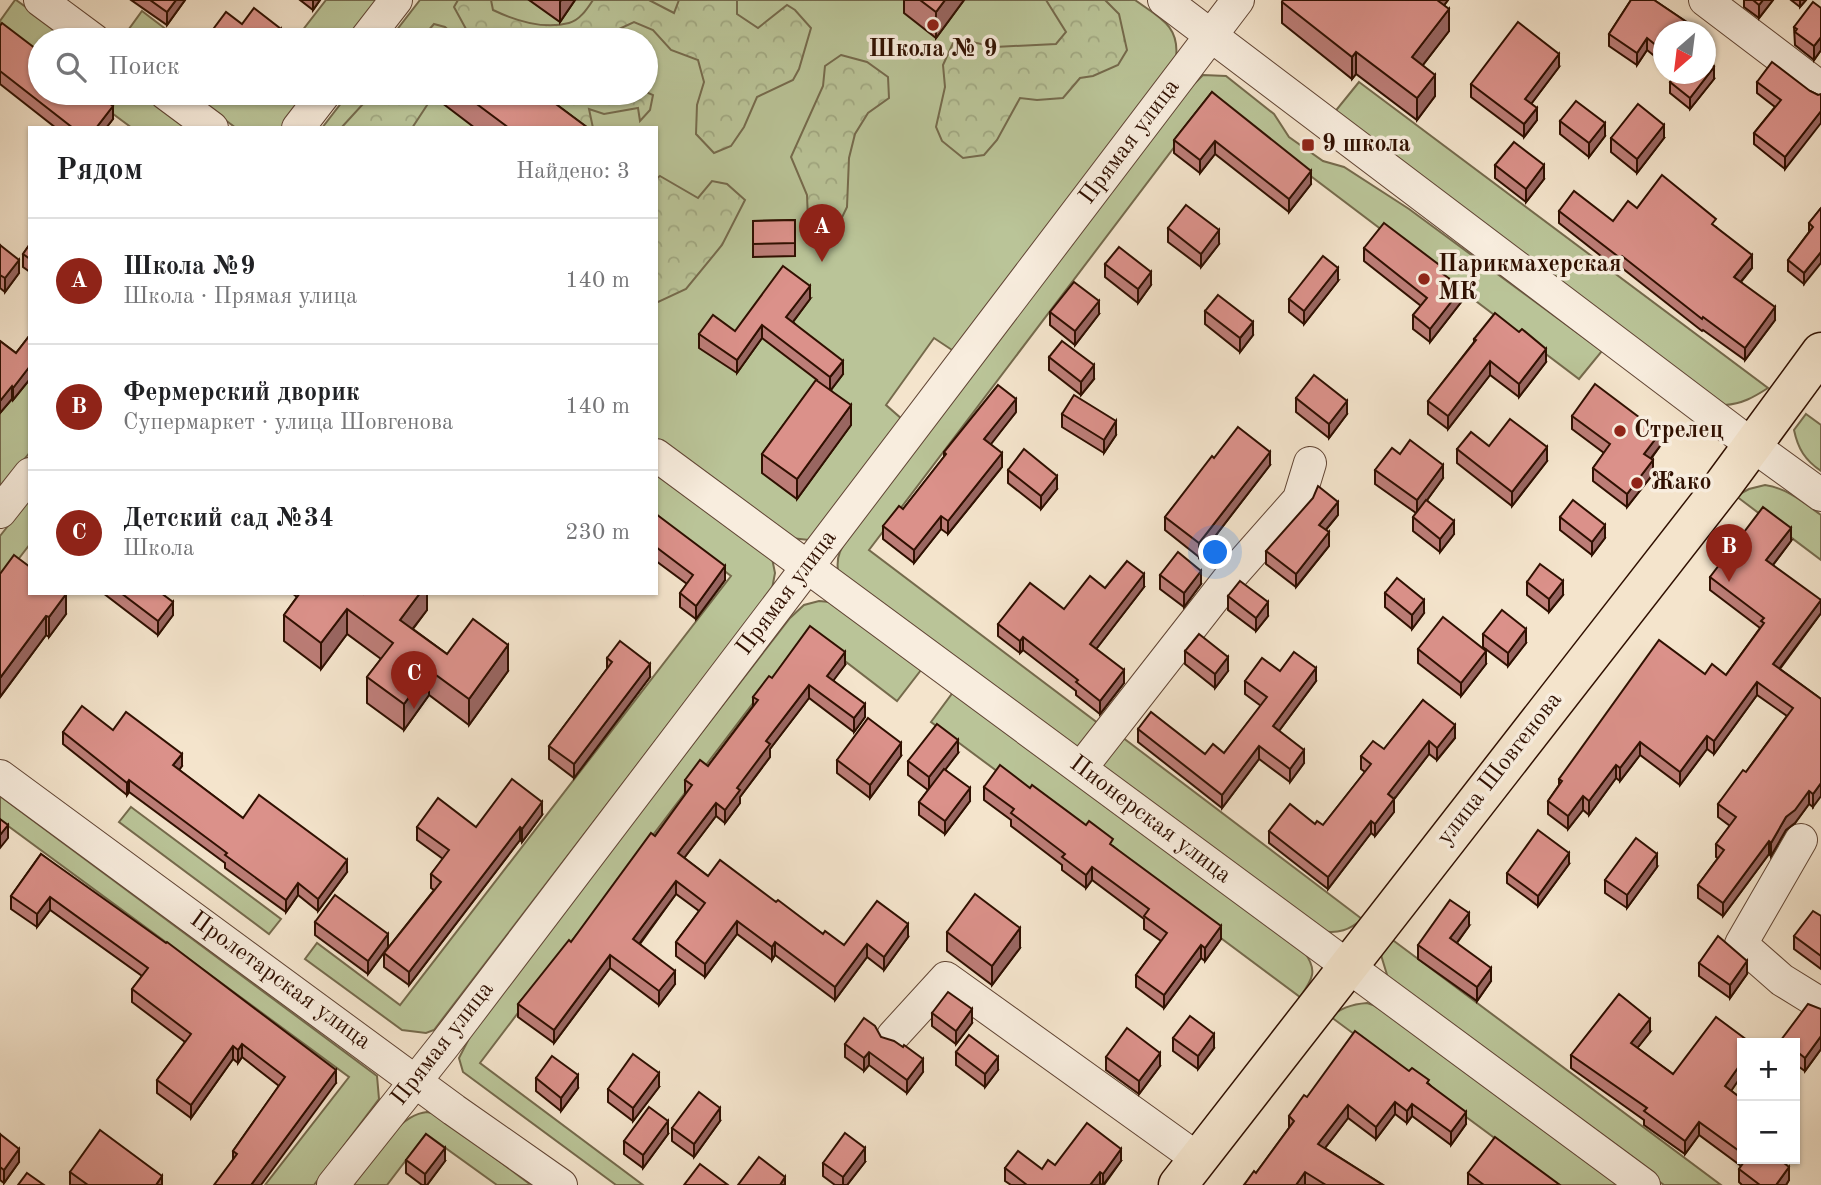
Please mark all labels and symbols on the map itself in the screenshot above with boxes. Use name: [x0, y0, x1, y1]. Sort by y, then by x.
marker: Школа № 9: [925, 17, 941, 33]
north arrow: [1653, 21, 1716, 84]
place label: Школа № 9: [869, 38, 997, 62]
street label: Прямая улица: [1075, 75, 1185, 209]
place label: 9 школа: [1322, 133, 1411, 157]
marker: 9 школа: [1300, 137, 1316, 153]
pin: A: [799, 204, 845, 262]
place label: Парикмахерская МК: [1438, 253, 1622, 305]
marker: Парикмахерская МК: [1416, 271, 1432, 287]
place label: Стрелец: [1634, 419, 1724, 443]
marker: Стрелец: [1612, 423, 1628, 439]
place label: Жако: [1651, 471, 1712, 495]
marker: Жако: [1629, 475, 1645, 491]
pin: B: [1706, 524, 1752, 582]
street label: Прямая улица: [732, 526, 842, 660]
your location: [1198, 535, 1232, 569]
pin: C: [391, 651, 437, 709]
street label: улица Шовгенова: [1433, 688, 1567, 850]
street label: Пионерская улица: [1065, 752, 1235, 888]
street label: Пролетарская улица: [185, 908, 375, 1055]
street label: Прямая улица: [387, 977, 499, 1111]

